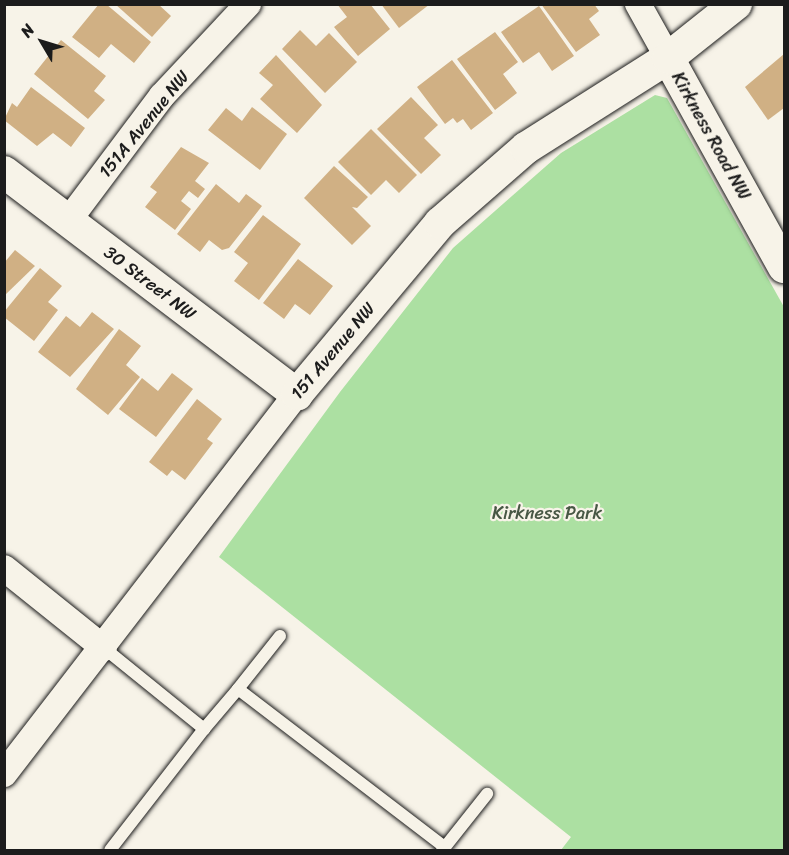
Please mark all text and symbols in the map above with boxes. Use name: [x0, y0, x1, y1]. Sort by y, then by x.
north arrow: [12, 12, 72, 72]
text: N: [13, 17, 42, 44]
street label: 151A Avenue NW: [94, 66, 194, 182]
street label: Kirkness Road NW: [667, 68, 755, 204]
street label: 30 Street NW: [100, 241, 200, 325]
street label: 151 Avenue NW: [286, 298, 380, 404]
park label: Kirkness Park: [492, 502, 602, 524]

